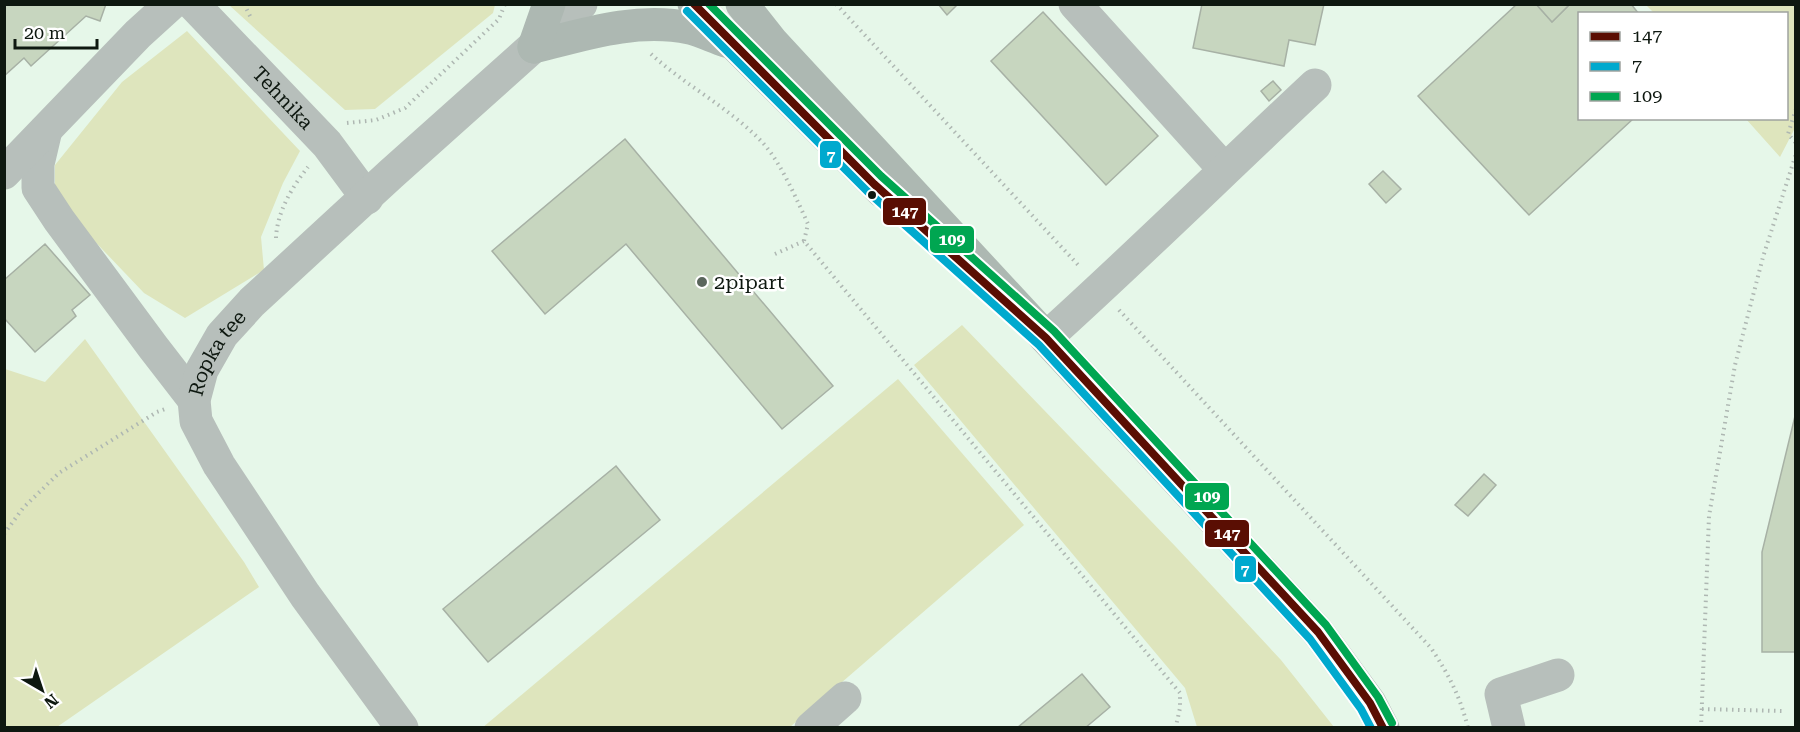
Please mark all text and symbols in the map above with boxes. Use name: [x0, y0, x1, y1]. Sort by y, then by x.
scale bar: [15, 12, 98, 50]
legend: [1578, 12, 1788, 120]
text: 20 m: [24, 22, 65, 43]
text: 147: [1632, 25, 1662, 46]
text: 7: [1632, 55, 1642, 76]
street label: Tehnika: [247, 61, 319, 134]
text: 109: [1632, 85, 1662, 106]
line badge: 7: [819, 140, 842, 169]
text: 7: [827, 146, 836, 165]
unlabelled marker: [866, 189, 878, 201]
line badge: 147: [882, 197, 927, 226]
text: 147: [892, 202, 918, 221]
line badge: 109: [929, 225, 975, 254]
text: 109: [939, 230, 965, 249]
place label: 2pipart: [714, 270, 785, 294]
marker: 2pipart: [695, 275, 709, 289]
street label: Ropka tee: [184, 305, 251, 399]
line badge: 109: [1184, 482, 1230, 511]
text: 109: [1194, 487, 1220, 506]
line badge: 147: [1204, 519, 1250, 548]
text: 147: [1214, 524, 1240, 543]
line badge: 7: [1234, 555, 1257, 583]
text: 7: [1241, 560, 1250, 579]
north arrow: [12, 660, 72, 720]
text: N: [40, 690, 62, 713]

